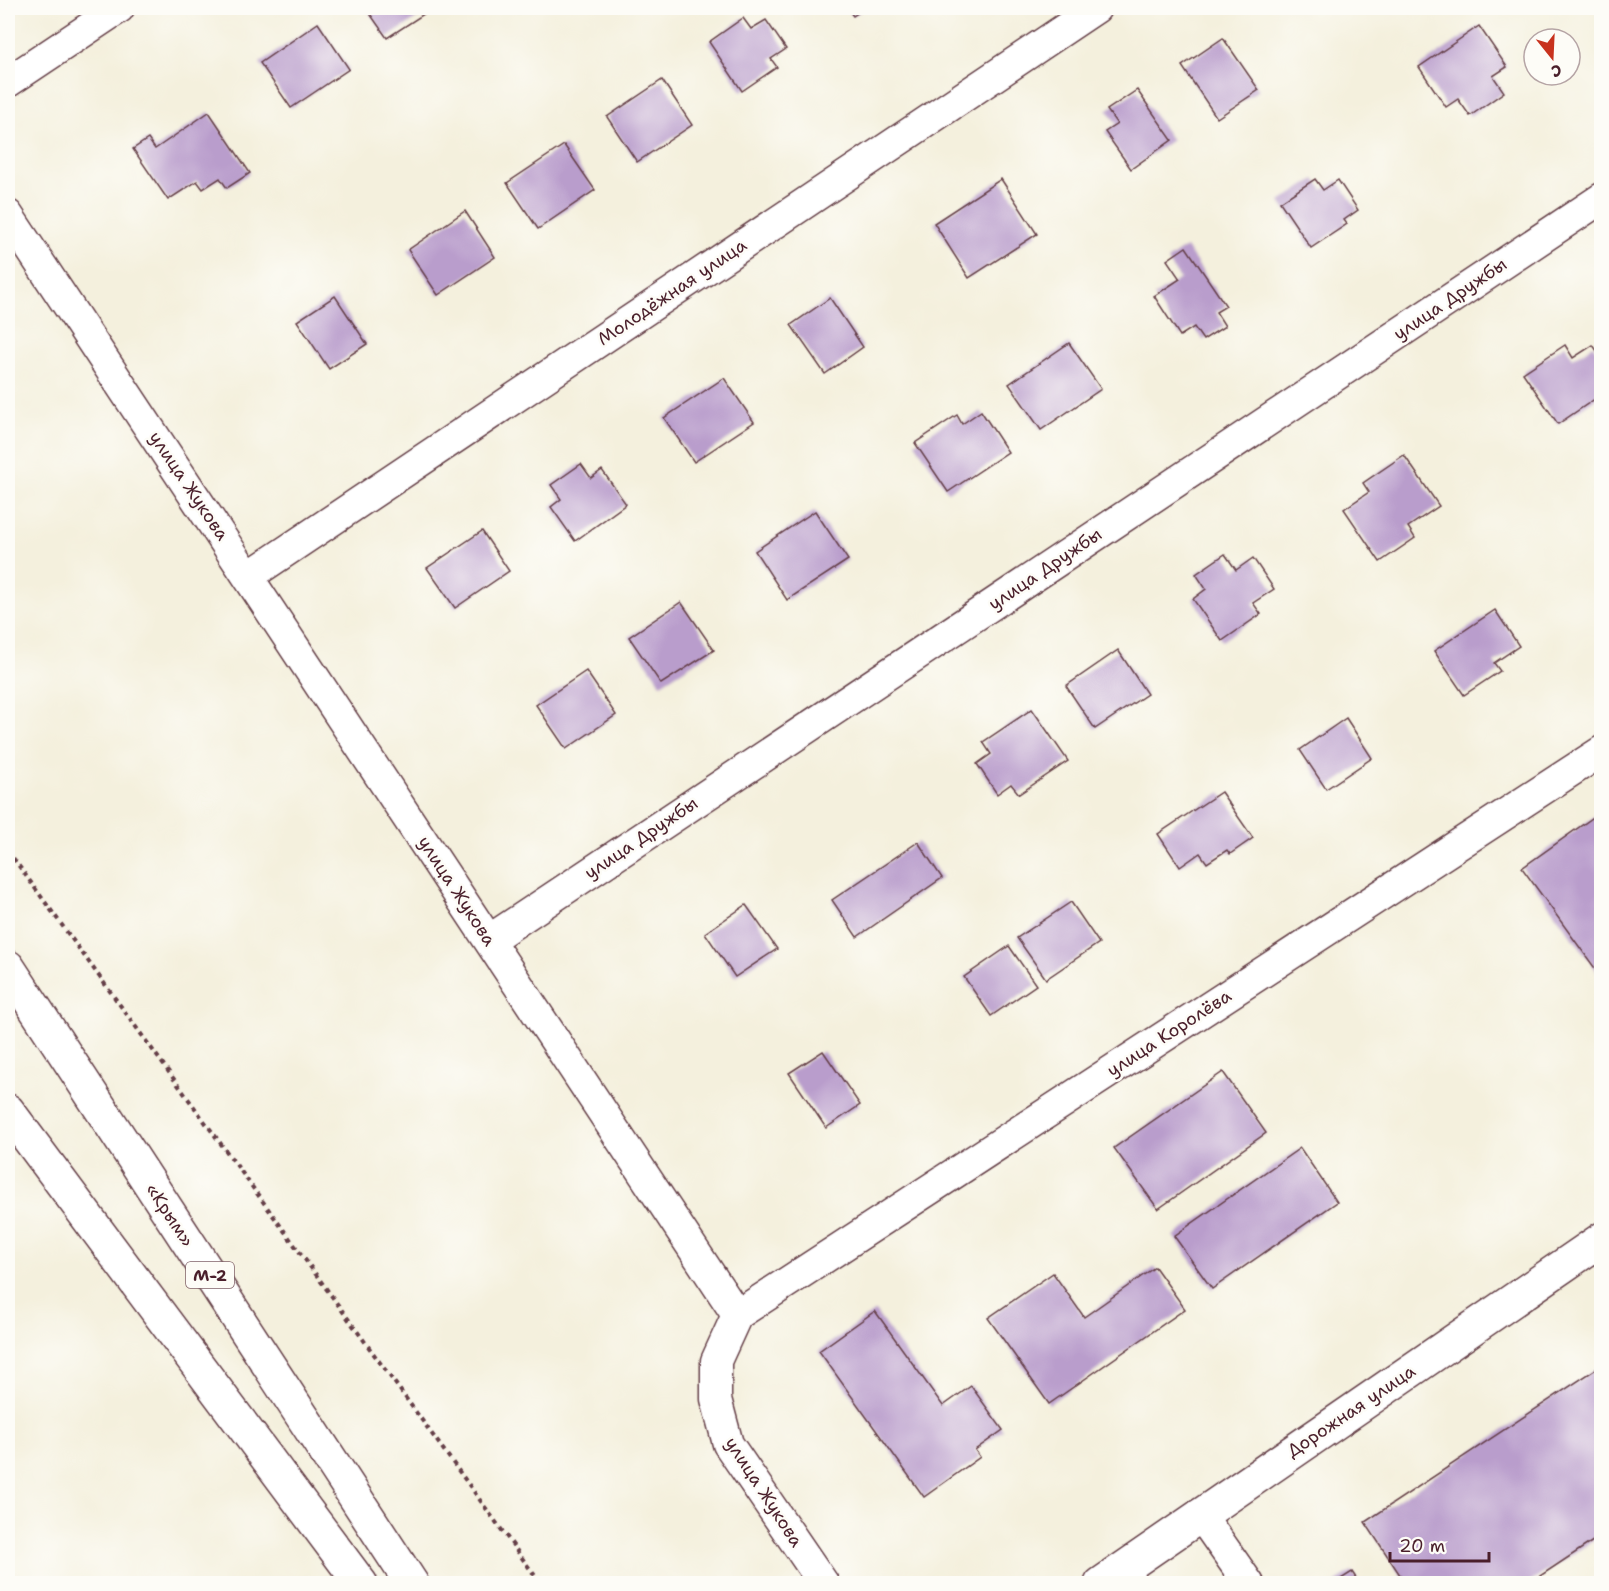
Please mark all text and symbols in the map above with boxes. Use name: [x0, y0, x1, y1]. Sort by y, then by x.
north arrow: [1522, 27, 1582, 87]
text: С: [1548, 59, 1564, 82]
street label: Молодёжная улица: [593, 233, 751, 351]
street label: улица Дружбы: [1389, 252, 1511, 346]
street label: улица Жукова: [144, 427, 234, 545]
street label: улица Дружбы: [984, 522, 1106, 616]
street label: улица Дружбы: [580, 791, 702, 885]
street label: улица Жукова: [412, 831, 502, 951]
street label: улица Королёва: [1102, 984, 1236, 1082]
street label: «Крым»: [141, 1179, 199, 1251]
road number: М-2: [186, 1262, 234, 1288]
street label: Дорожная улица: [1282, 1359, 1420, 1463]
street label: улица Жукова: [719, 1432, 809, 1552]
scale bar: [1390, 1525, 1489, 1563]
text: 20 m: [1399, 1534, 1445, 1558]

